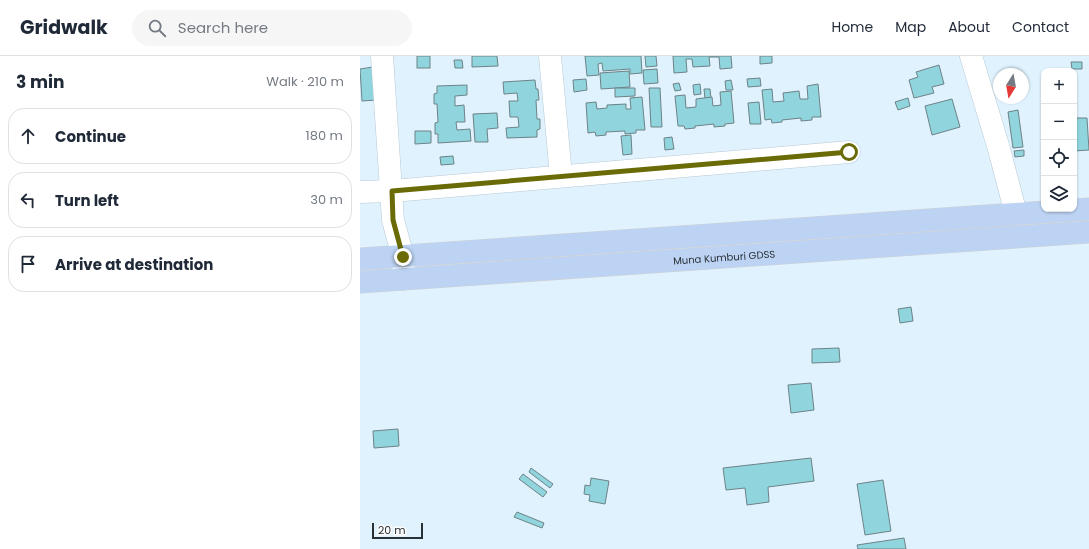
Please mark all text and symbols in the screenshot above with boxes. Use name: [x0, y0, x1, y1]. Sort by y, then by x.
search box: [132, 10, 412, 46]
text: Gridwalk: [20, 14, 108, 41]
icon: search: [146, 17, 168, 39]
text: Search here: [178, 17, 268, 38]
text: Home: [831, 17, 873, 37]
text: Map: [895, 17, 926, 37]
text: About: [948, 17, 990, 37]
text: Contact: [1012, 17, 1069, 37]
north arrow: [993, 68, 1029, 104]
map controls: [1041, 68, 1077, 212]
button: +: [1041, 68, 1077, 104]
text: 3 min: [16, 70, 64, 94]
text: Walk · 210 m: [266, 72, 344, 91]
button: −: [1041, 104, 1077, 140]
icon: ahead: [17, 125, 39, 147]
text: Continue: [55, 126, 126, 147]
text: 180 m: [306, 126, 343, 145]
button: locate: [1041, 140, 1077, 176]
route start: [840, 143, 858, 161]
button: layers: [1041, 176, 1077, 212]
icon: left: [17, 189, 39, 211]
text: Turn left: [55, 190, 119, 211]
text: 30 m: [310, 190, 343, 209]
street label: Muna Kumburi GDSS: [673, 246, 776, 268]
route end: [394, 248, 412, 266]
icon: arrive: [17, 253, 39, 275]
text: Arrive at destination: [55, 254, 213, 275]
scale bar: [372, 521, 423, 540]
text: 20 m: [378, 522, 406, 538]

